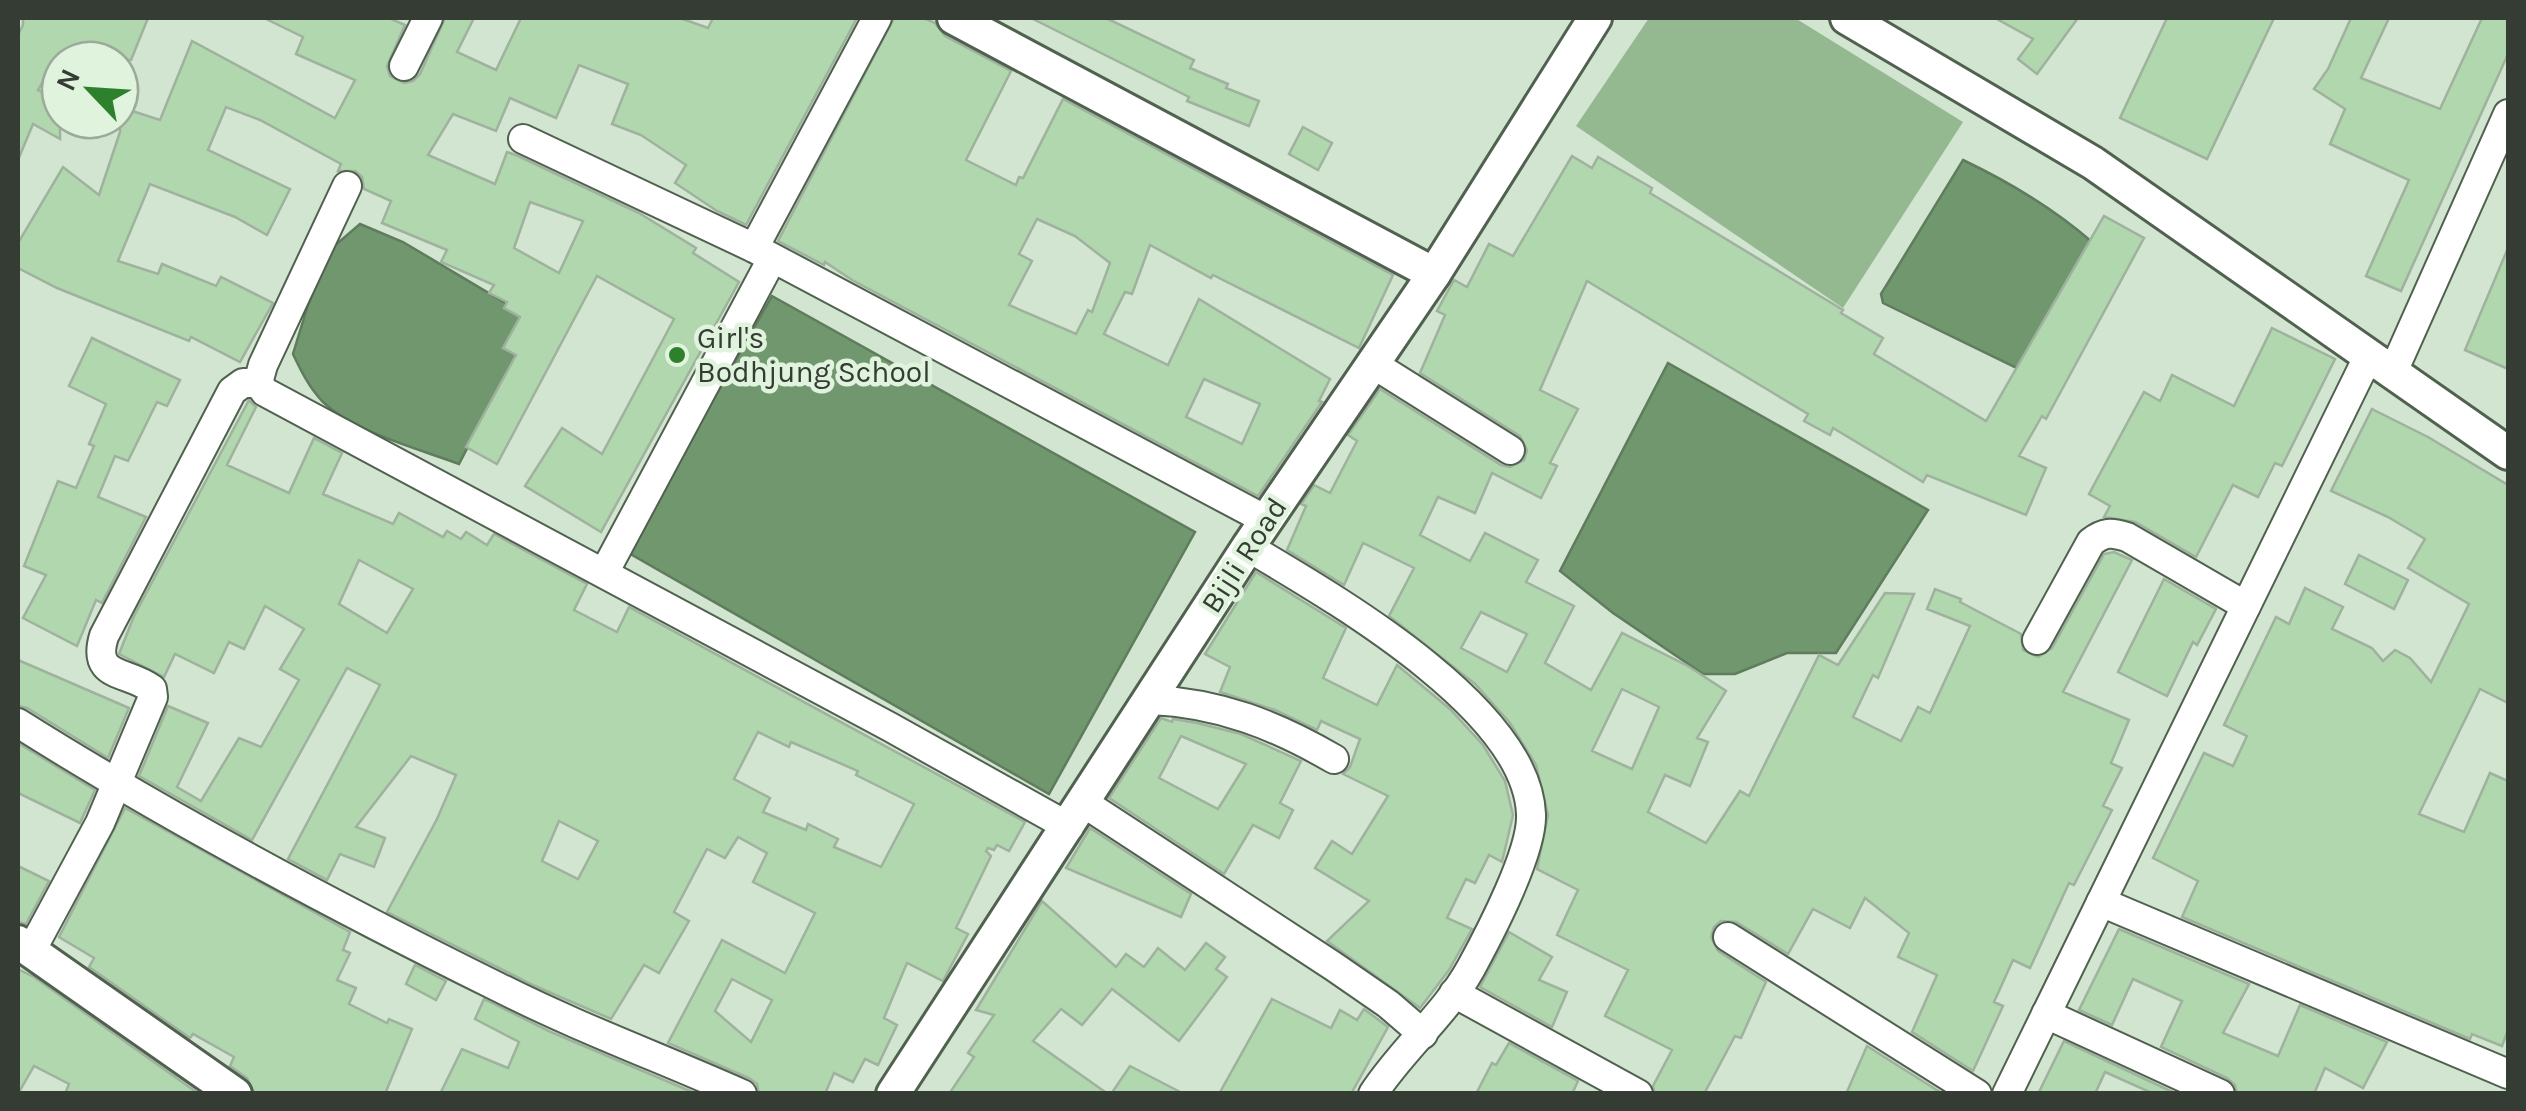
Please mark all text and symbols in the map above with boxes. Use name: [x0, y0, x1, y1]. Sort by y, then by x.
north arrow: [40, 40, 140, 140]
text: N: [49, 64, 87, 96]
place label: Girl's Bodhjung School: [697, 320, 931, 390]
marker: Girl's Bodhjung School: [666, 344, 688, 366]
street label: Bijli Road: [1193, 490, 1295, 620]

